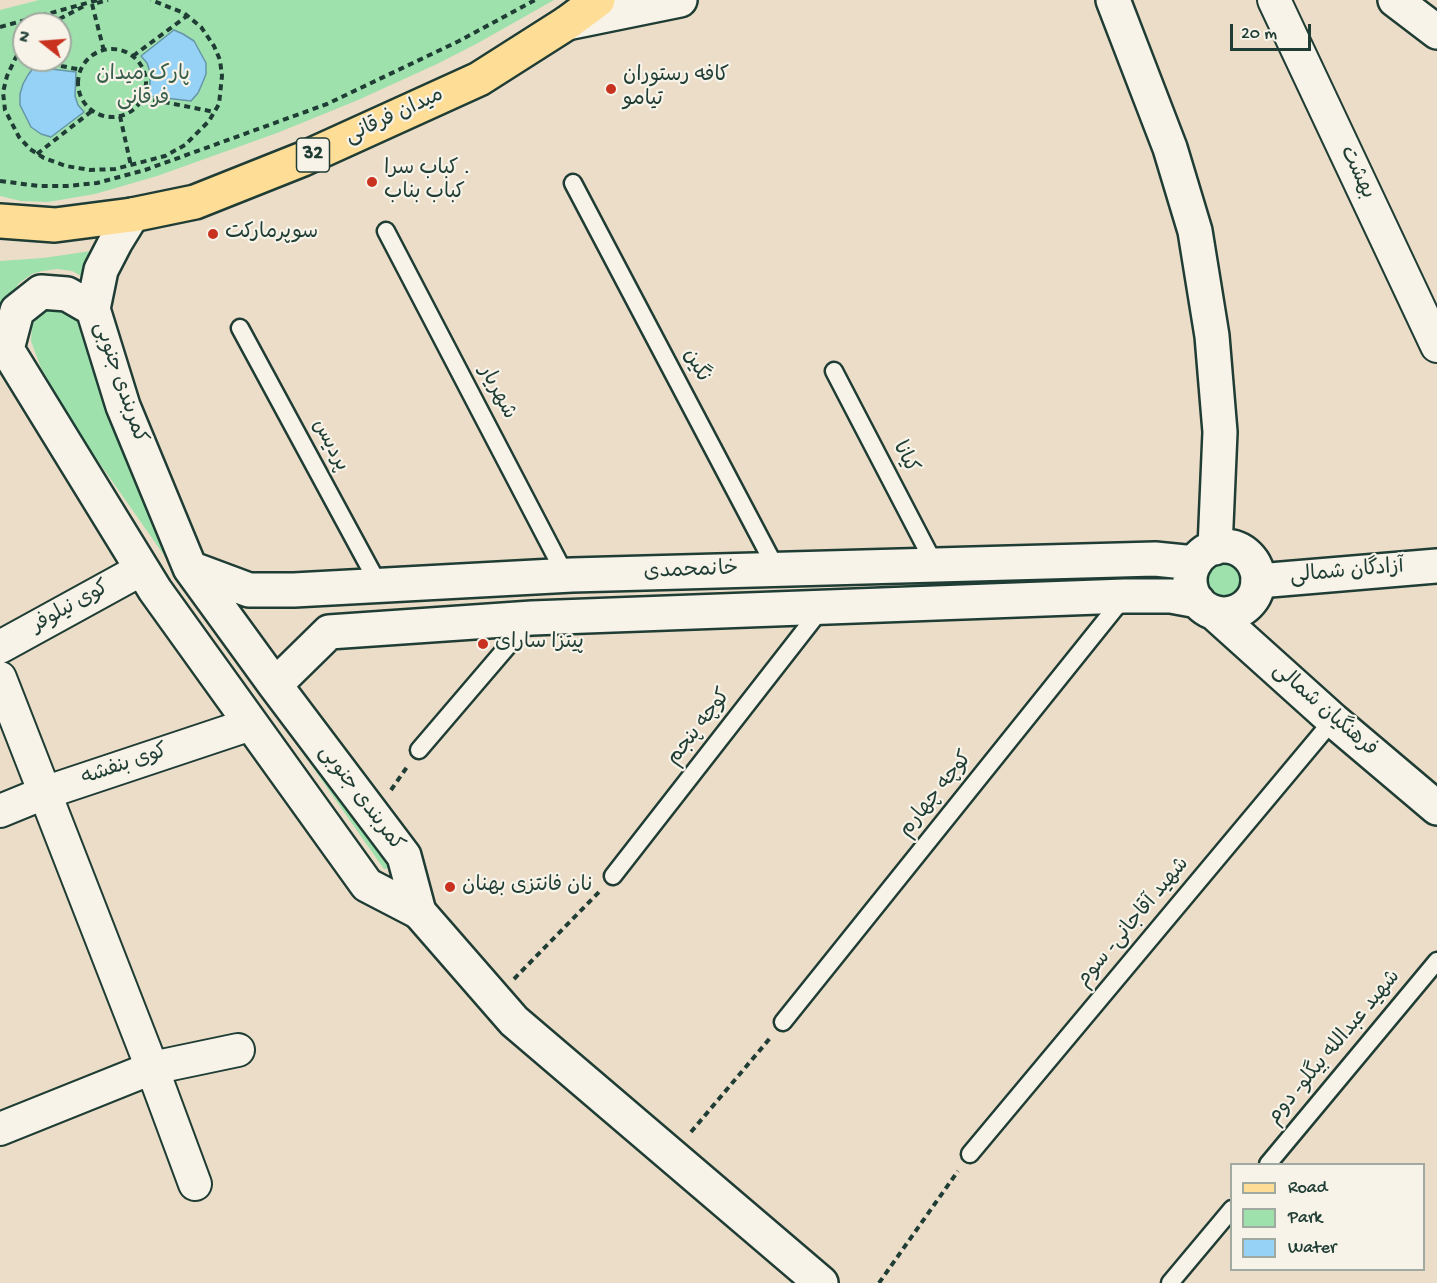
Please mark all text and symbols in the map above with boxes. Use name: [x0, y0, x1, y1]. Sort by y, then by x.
north arrow: [12, 12, 72, 72]
scale bar: [1233, 12, 1314, 50]
text: 20 m: [1241, 24, 1277, 45]
text: N: [16, 29, 37, 45]
park label: پارک میدان فرقانی: [96, 63, 190, 113]
place label: کافه رستوران تیامو: [623, 64, 729, 114]
marker: کافه رستوران تیامو: [604, 82, 618, 96]
street label: میدان فرقانی: [342, 83, 448, 151]
road number: 32: [296, 138, 330, 172]
street label: بهشت: [1333, 143, 1379, 203]
place label: کباب سرا . کباب بناب: [384, 157, 470, 207]
marker: کباب سرا . کباب بناب: [365, 175, 379, 189]
place label: سوپرمارکت: [225, 221, 318, 247]
marker: سوپرمارکت: [206, 227, 220, 241]
street label: کمربندی جنوبی: [86, 319, 152, 447]
street label: نگین: [676, 345, 714, 387]
street label: شهریار: [471, 362, 521, 424]
street label: پردیس: [305, 416, 353, 476]
street label: کیانا: [885, 438, 923, 478]
street label: آزادگان شمالی: [1289, 555, 1405, 591]
street label: خانمحمدی: [643, 558, 739, 586]
street label: کوی نیلوفر: [28, 576, 114, 640]
place label: پیتزا سارای: [495, 631, 584, 657]
marker: پیتزا سارای: [476, 637, 490, 651]
street label: فرهنگیان شمالی: [1266, 659, 1382, 763]
street label: کوچه پنجم: [662, 685, 738, 771]
street label: کوی بنفشه: [79, 740, 171, 792]
street label: کمربندی جنوبی: [312, 741, 408, 857]
street label: کوچه چهارم: [895, 747, 979, 843]
street label: شهید آقاجانی- سوم: [1072, 853, 1196, 993]
place label: نان فانتزی بهنان: [462, 874, 592, 900]
marker: نان فانتزی بهنان: [443, 880, 457, 894]
street label: شهید عبدالله بیگلو- دوم: [1263, 966, 1407, 1130]
legend: [1230, 1163, 1425, 1271]
text: Road: [1288, 1178, 1327, 1199]
text: Park: [1288, 1208, 1322, 1229]
text: Water: [1288, 1238, 1336, 1259]

